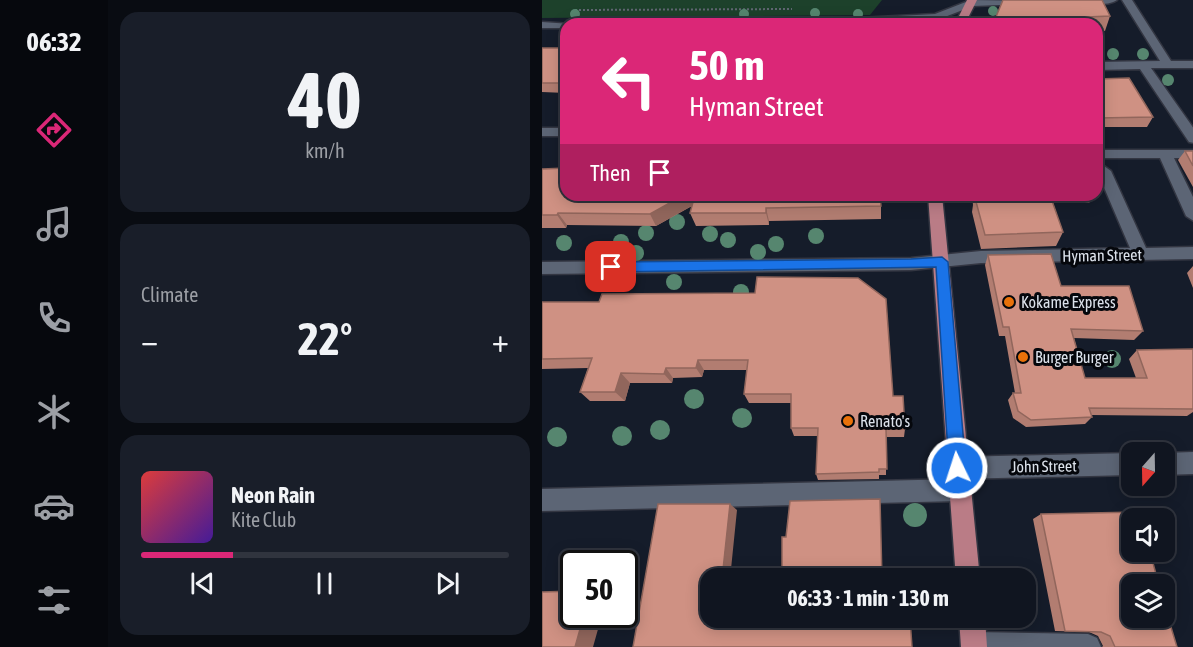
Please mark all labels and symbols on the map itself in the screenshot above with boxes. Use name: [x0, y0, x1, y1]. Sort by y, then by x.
pin: [585, 241, 636, 292]
street label: Hyman Street: [1062, 245, 1143, 266]
place label: Kokame Express: [1021, 293, 1116, 312]
marker: Kokame Express: [1002, 295, 1016, 309]
place label: Burger Burger: [1035, 348, 1114, 367]
marker: Burger Burger: [1016, 350, 1030, 364]
place label: Renato's: [860, 412, 910, 430]
marker: Renato's: [841, 414, 855, 428]
position arrow: [925, 436, 989, 500]
north arrow: [1121, 442, 1175, 496]
street label: John Street: [1011, 456, 1077, 476]
speed limit sign: 50: [560, 550, 638, 628]

